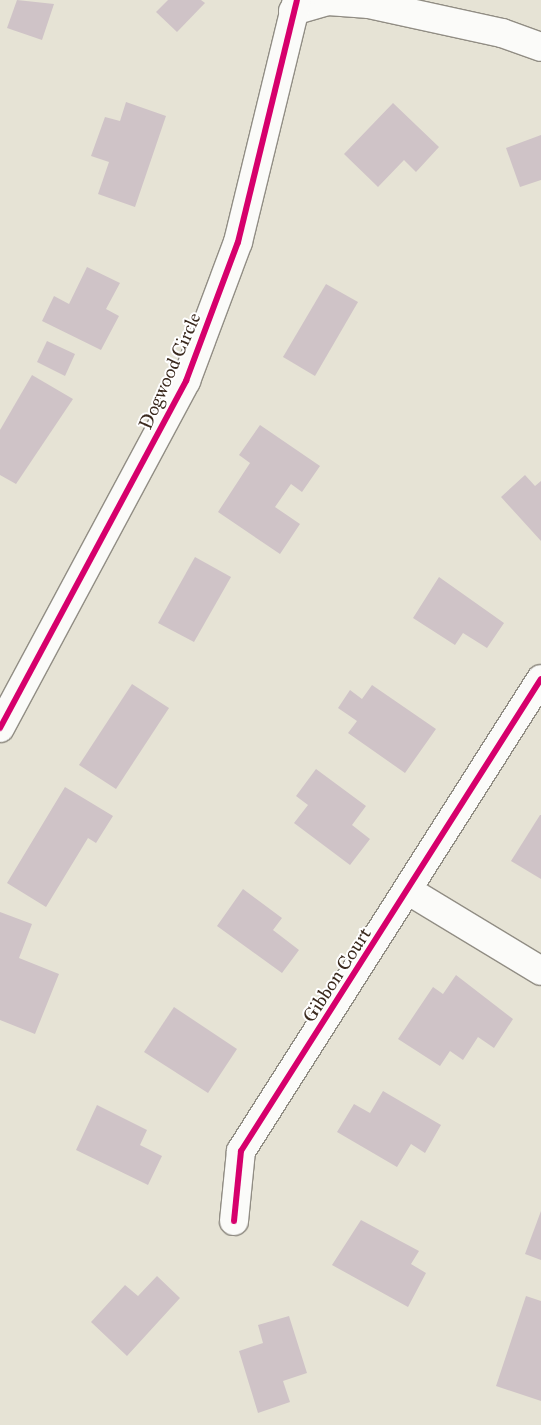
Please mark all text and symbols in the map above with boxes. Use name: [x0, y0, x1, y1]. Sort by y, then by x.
street label: Dogwood Circle: [134, 309, 206, 433]
street label: Gibbon Court: [298, 923, 376, 1027]

